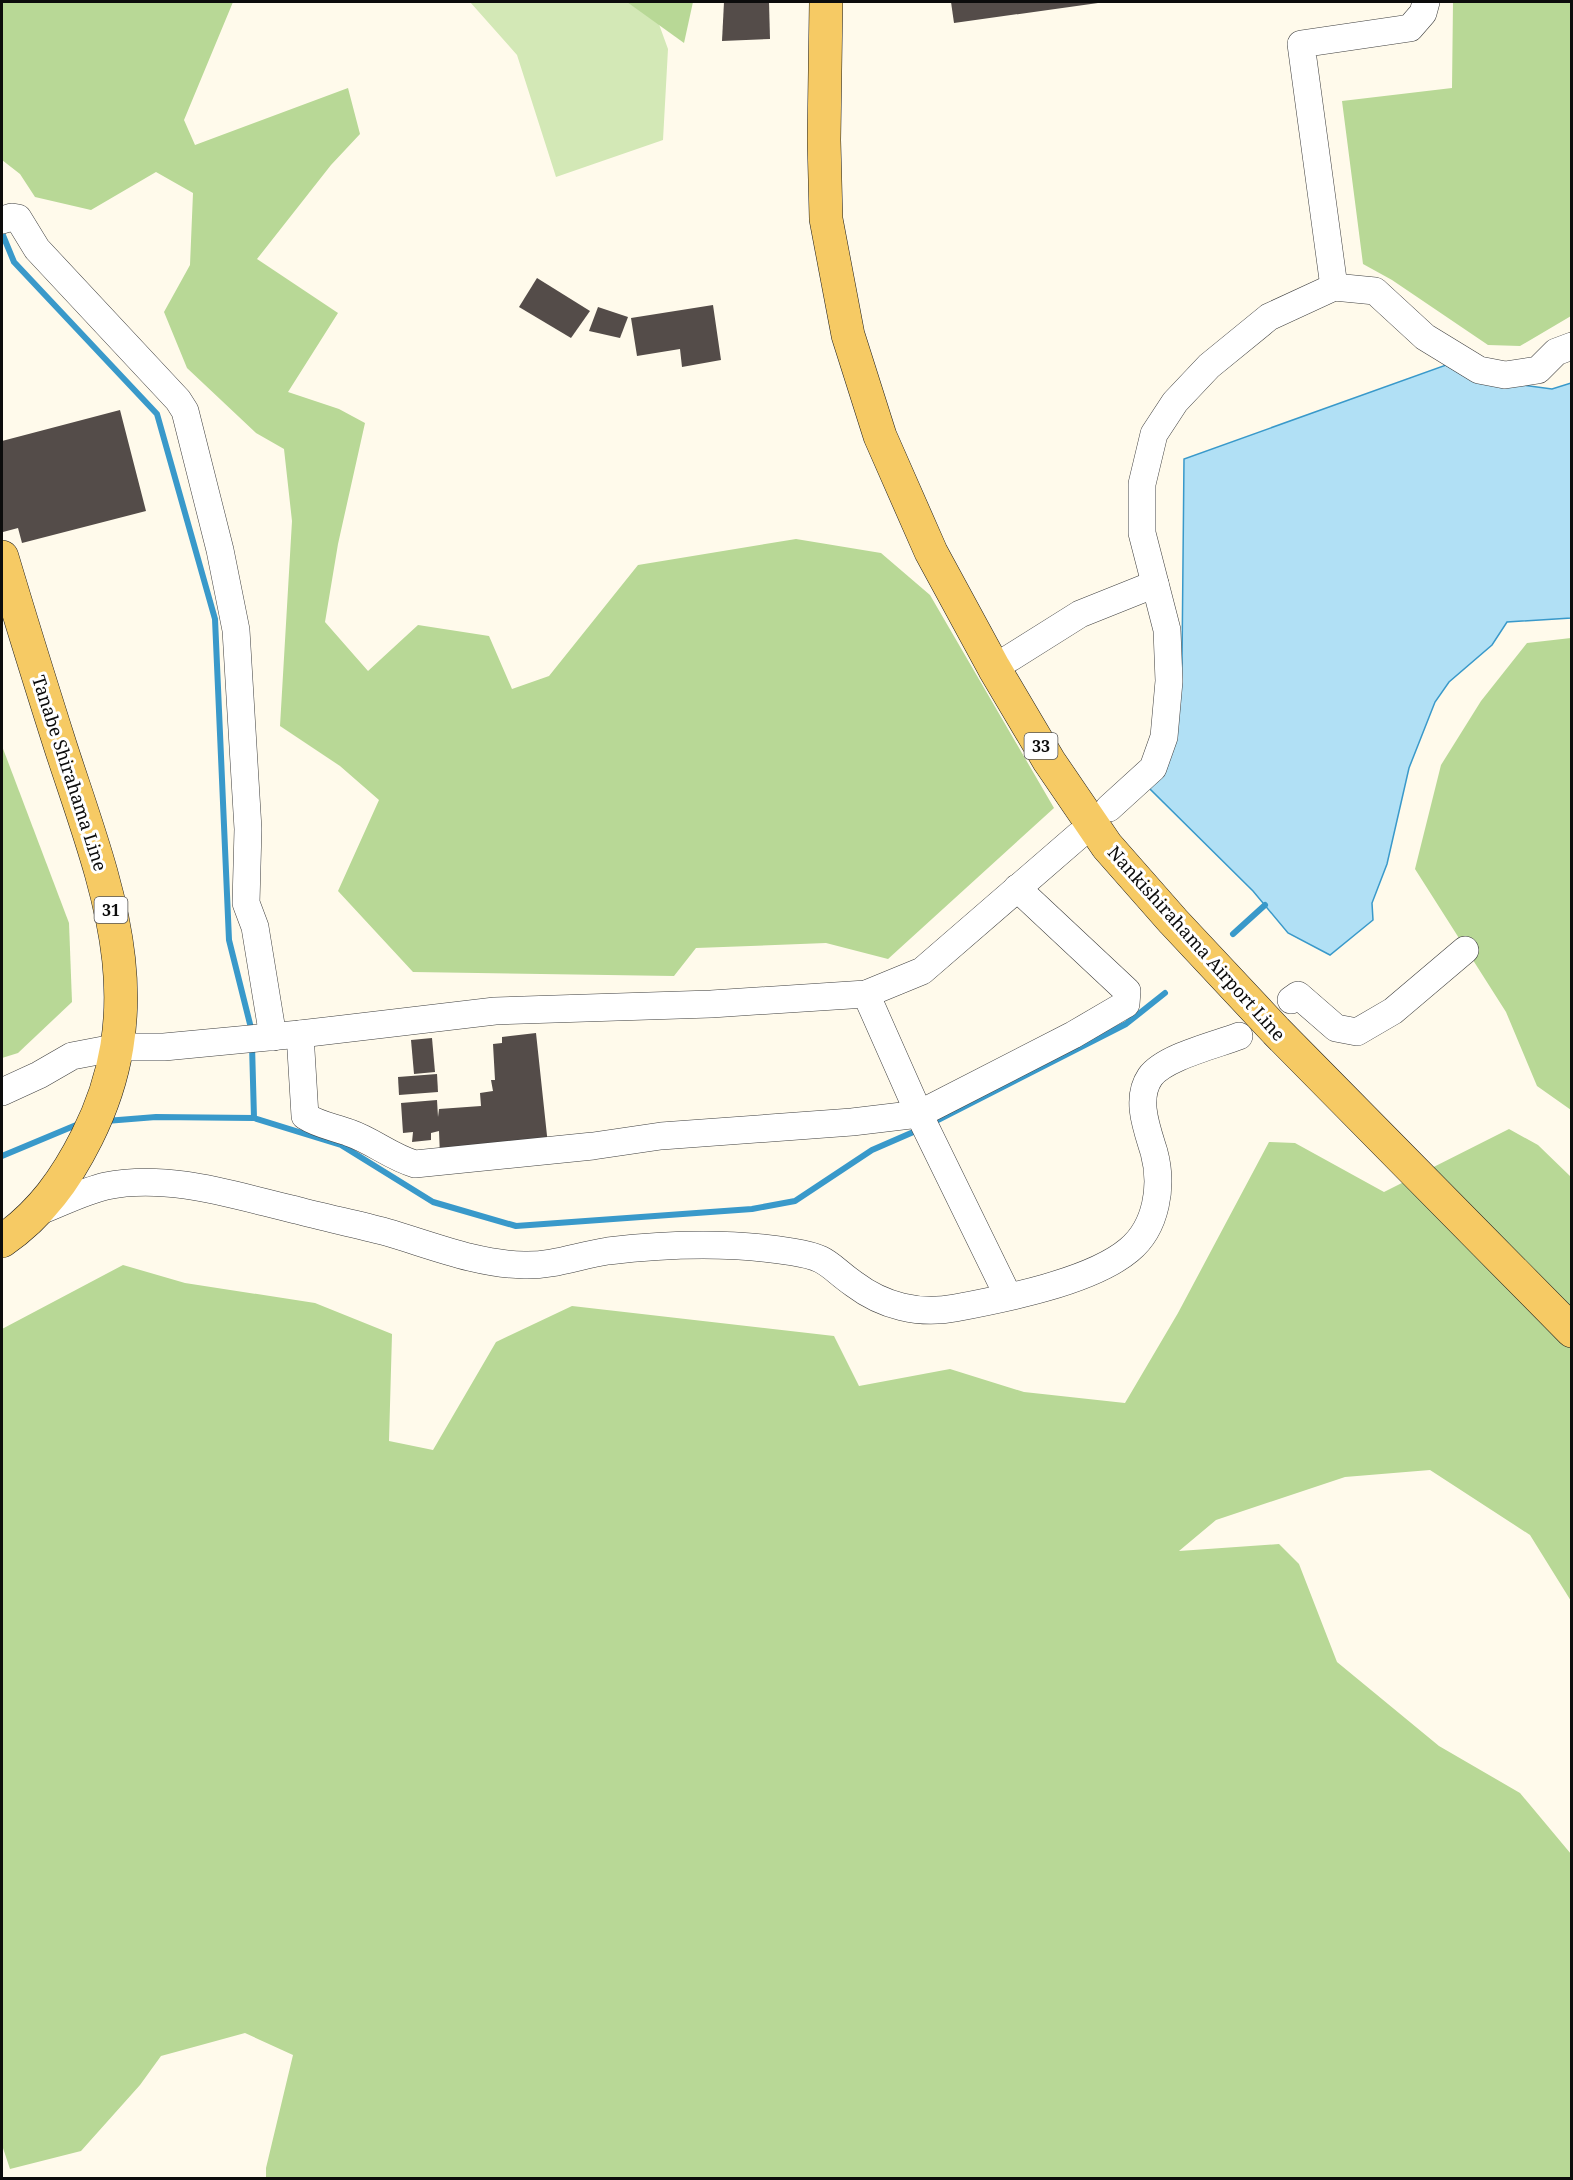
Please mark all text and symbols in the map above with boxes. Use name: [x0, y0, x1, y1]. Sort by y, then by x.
street label: Tanabe Shirahama Line: [27, 672, 113, 874]
road number: 33: [1024, 733, 1058, 759]
street label: Nankishirahama Airport Line: [1103, 840, 1291, 1046]
road number: 31: [94, 897, 128, 923]

